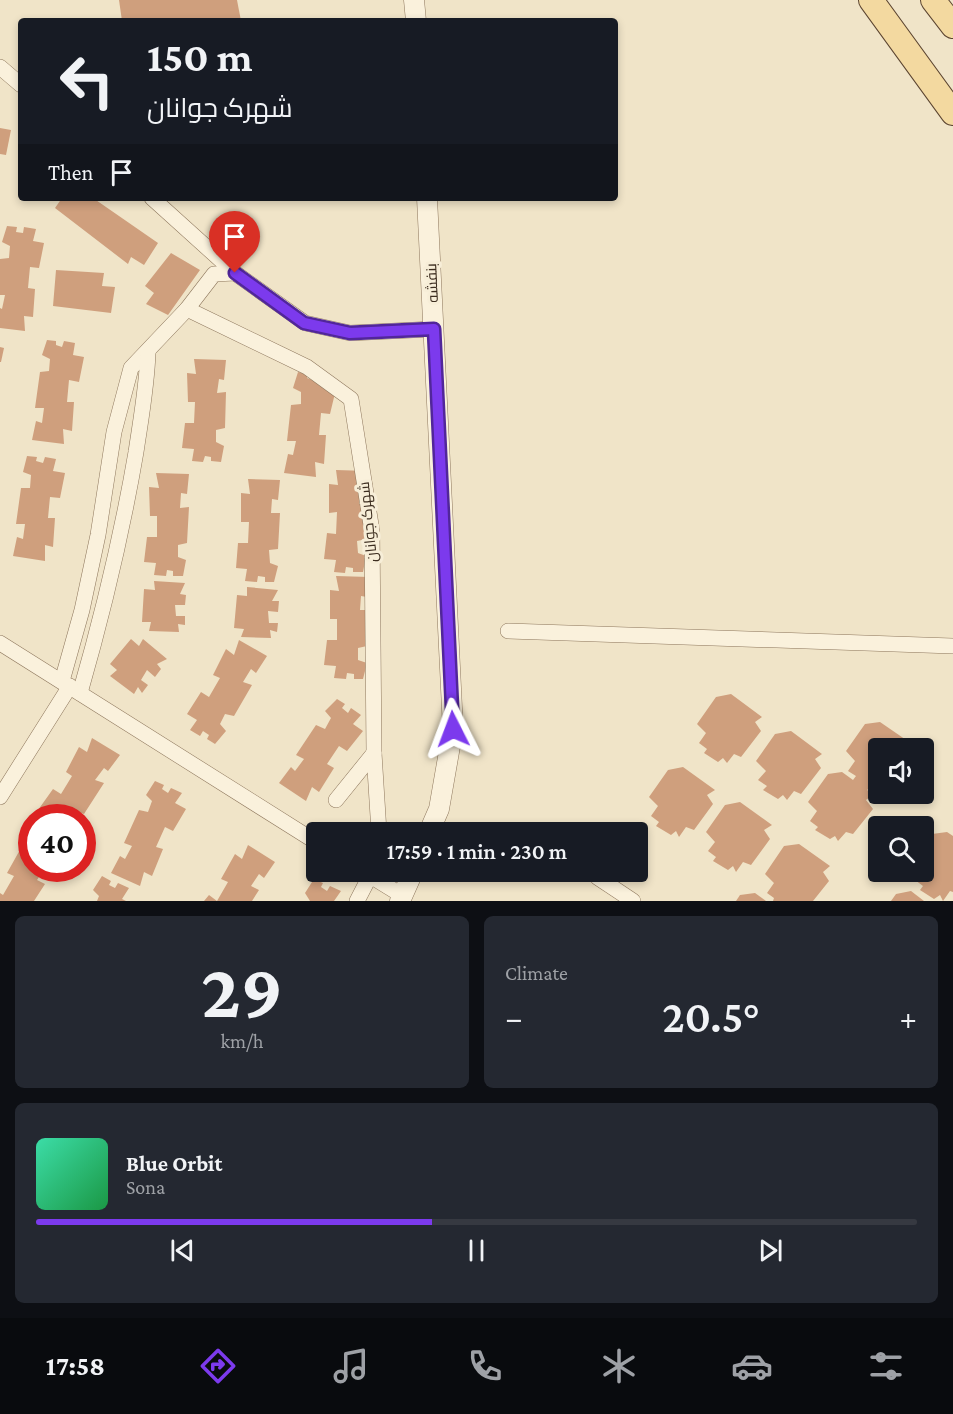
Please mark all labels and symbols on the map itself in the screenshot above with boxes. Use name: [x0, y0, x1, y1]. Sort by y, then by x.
pin: [209, 211, 260, 273]
street label: بنفشه: [423, 263, 441, 303]
street label: شهرک جوانان: [356, 481, 382, 563]
position arrow: [421, 697, 485, 761]
speed limit sign: 40: [18, 804, 96, 882]

